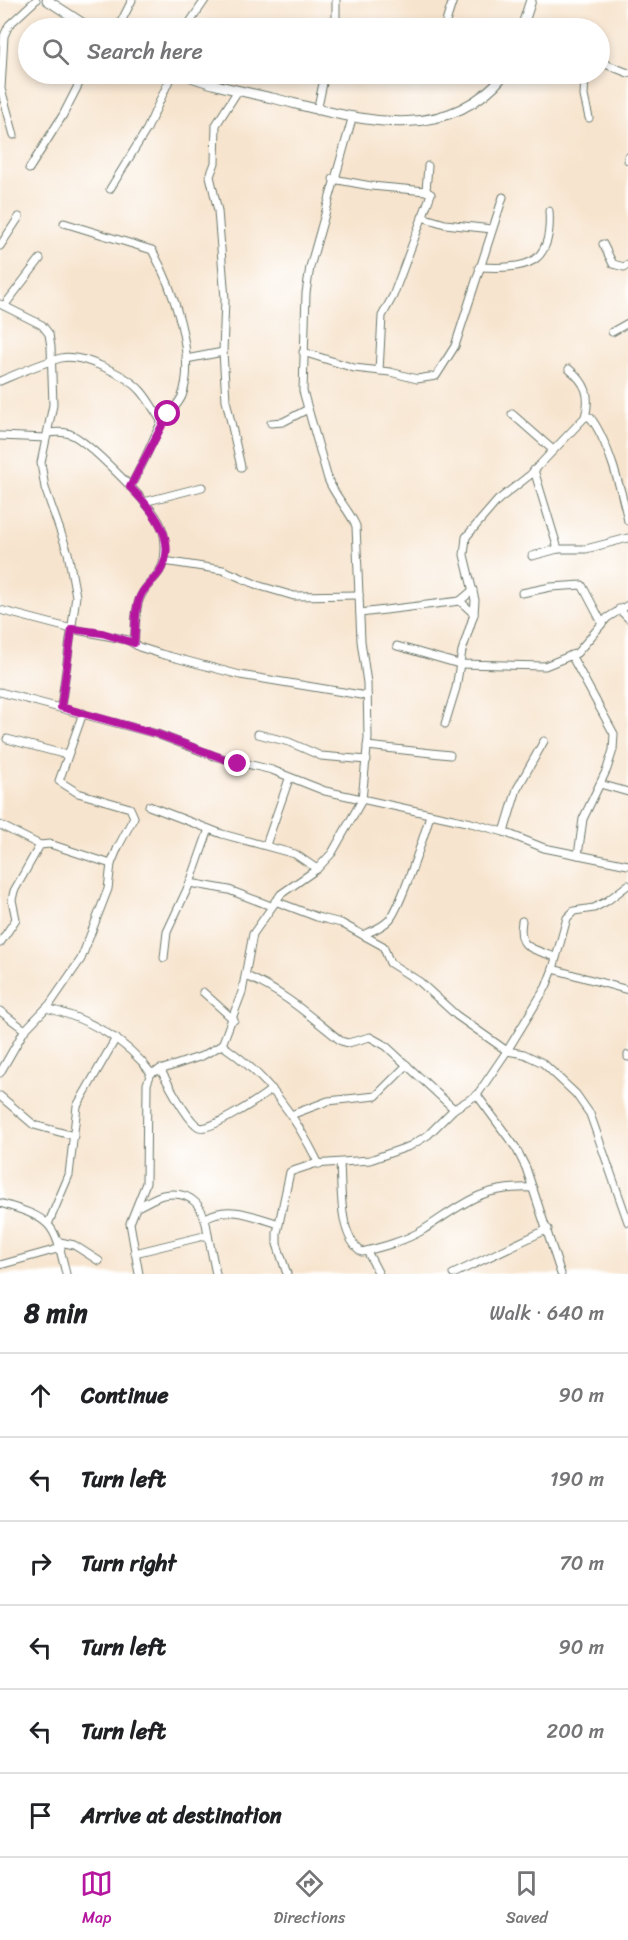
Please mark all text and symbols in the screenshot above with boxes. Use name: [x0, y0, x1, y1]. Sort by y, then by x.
search box: [18, 18, 610, 84]
text: Search here: [87, 32, 203, 71]
icon: search: [39, 35, 72, 68]
route start: [154, 400, 180, 426]
route end: [224, 750, 250, 776]
text: 8 min: [24, 1290, 88, 1336]
text: Walk · 640 m: [489, 1296, 604, 1331]
text: Continue: [81, 1376, 169, 1415]
text: 90 m: [559, 1378, 604, 1413]
icon: ahead: [24, 1379, 57, 1412]
text: Turn left: [81, 1460, 166, 1499]
text: 190 m: [550, 1462, 604, 1497]
icon: left: [24, 1463, 57, 1496]
text: Turn right: [81, 1544, 176, 1583]
text: 70 m: [559, 1546, 604, 1581]
icon: right: [24, 1547, 57, 1580]
text: Turn left: [81, 1628, 166, 1667]
text: 90 m: [559, 1630, 604, 1665]
icon: left: [24, 1631, 57, 1664]
text: Turn left: [81, 1712, 166, 1751]
text: 200 m: [547, 1714, 604, 1749]
icon: left: [24, 1715, 57, 1748]
text: Arrive at destination: [81, 1796, 282, 1835]
icon: arrive: [24, 1799, 57, 1832]
tab: Map: [80, 1867, 113, 1932]
tab: Directions: [274, 1867, 345, 1932]
tab: Saved: [506, 1867, 548, 1932]

